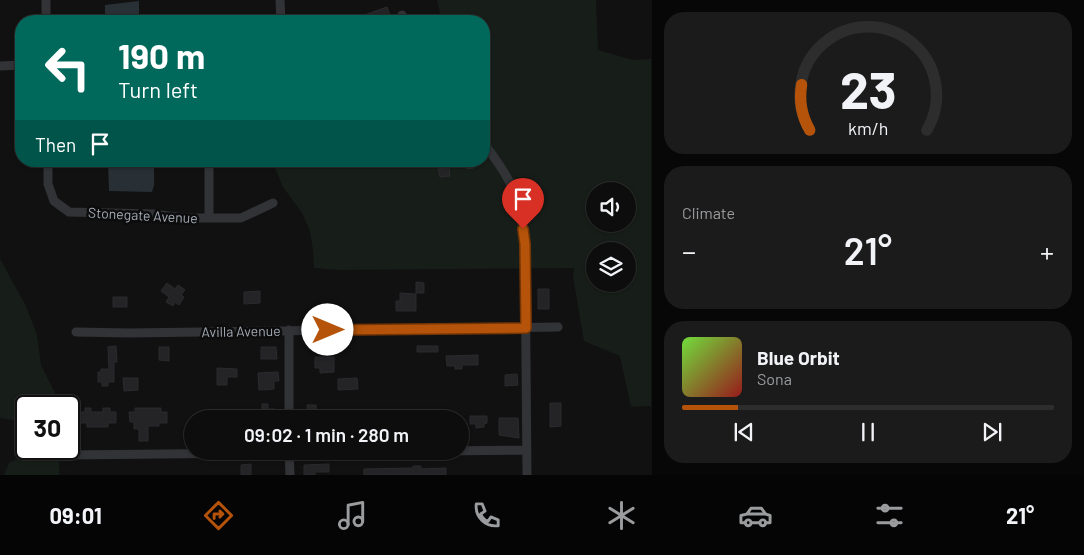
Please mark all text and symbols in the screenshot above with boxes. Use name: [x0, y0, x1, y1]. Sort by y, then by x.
text: 190 m: [118, 34, 205, 76]
icon: left: [35, 35, 100, 100]
text: 23: [840, 57, 896, 119]
text: Turn left: [118, 76, 198, 102]
text: km/h: [848, 117, 888, 139]
icon: arrive: [86, 130, 114, 158]
text: Then: [35, 133, 76, 156]
pin: [502, 178, 544, 229]
map controls: [586, 182, 636, 292]
button: sound: [586, 182, 636, 232]
icon: arrive: [509, 185, 537, 213]
text: Climate: [682, 203, 735, 222]
street label: Stonegate Avenue: [88, 204, 198, 226]
text: 21°: [844, 227, 892, 273]
text: −: [682, 234, 696, 268]
text: +: [1040, 234, 1054, 268]
button: layers: [586, 242, 636, 292]
position arrow: [301, 303, 353, 355]
street label: Avilla Avenue: [201, 322, 281, 340]
text: Blue Orbit: [757, 346, 840, 369]
text: Sona: [757, 369, 792, 388]
speed limit sign: 30: [15, 395, 80, 460]
icon: previous: [730, 418, 758, 446]
icon: pause: [854, 418, 882, 446]
icon: next: [978, 418, 1006, 446]
text: 09:02 · 1 min · 280 m: [244, 423, 409, 446]
icon: directions: [201, 498, 236, 533]
icon: music: [335, 498, 370, 533]
icon: phone: [469, 498, 504, 533]
icon: climate: [604, 498, 639, 533]
icon: car: [738, 498, 773, 533]
icon: filters: [872, 498, 907, 533]
text: 09:01: [50, 502, 102, 528]
text: 21°: [1006, 502, 1034, 528]

